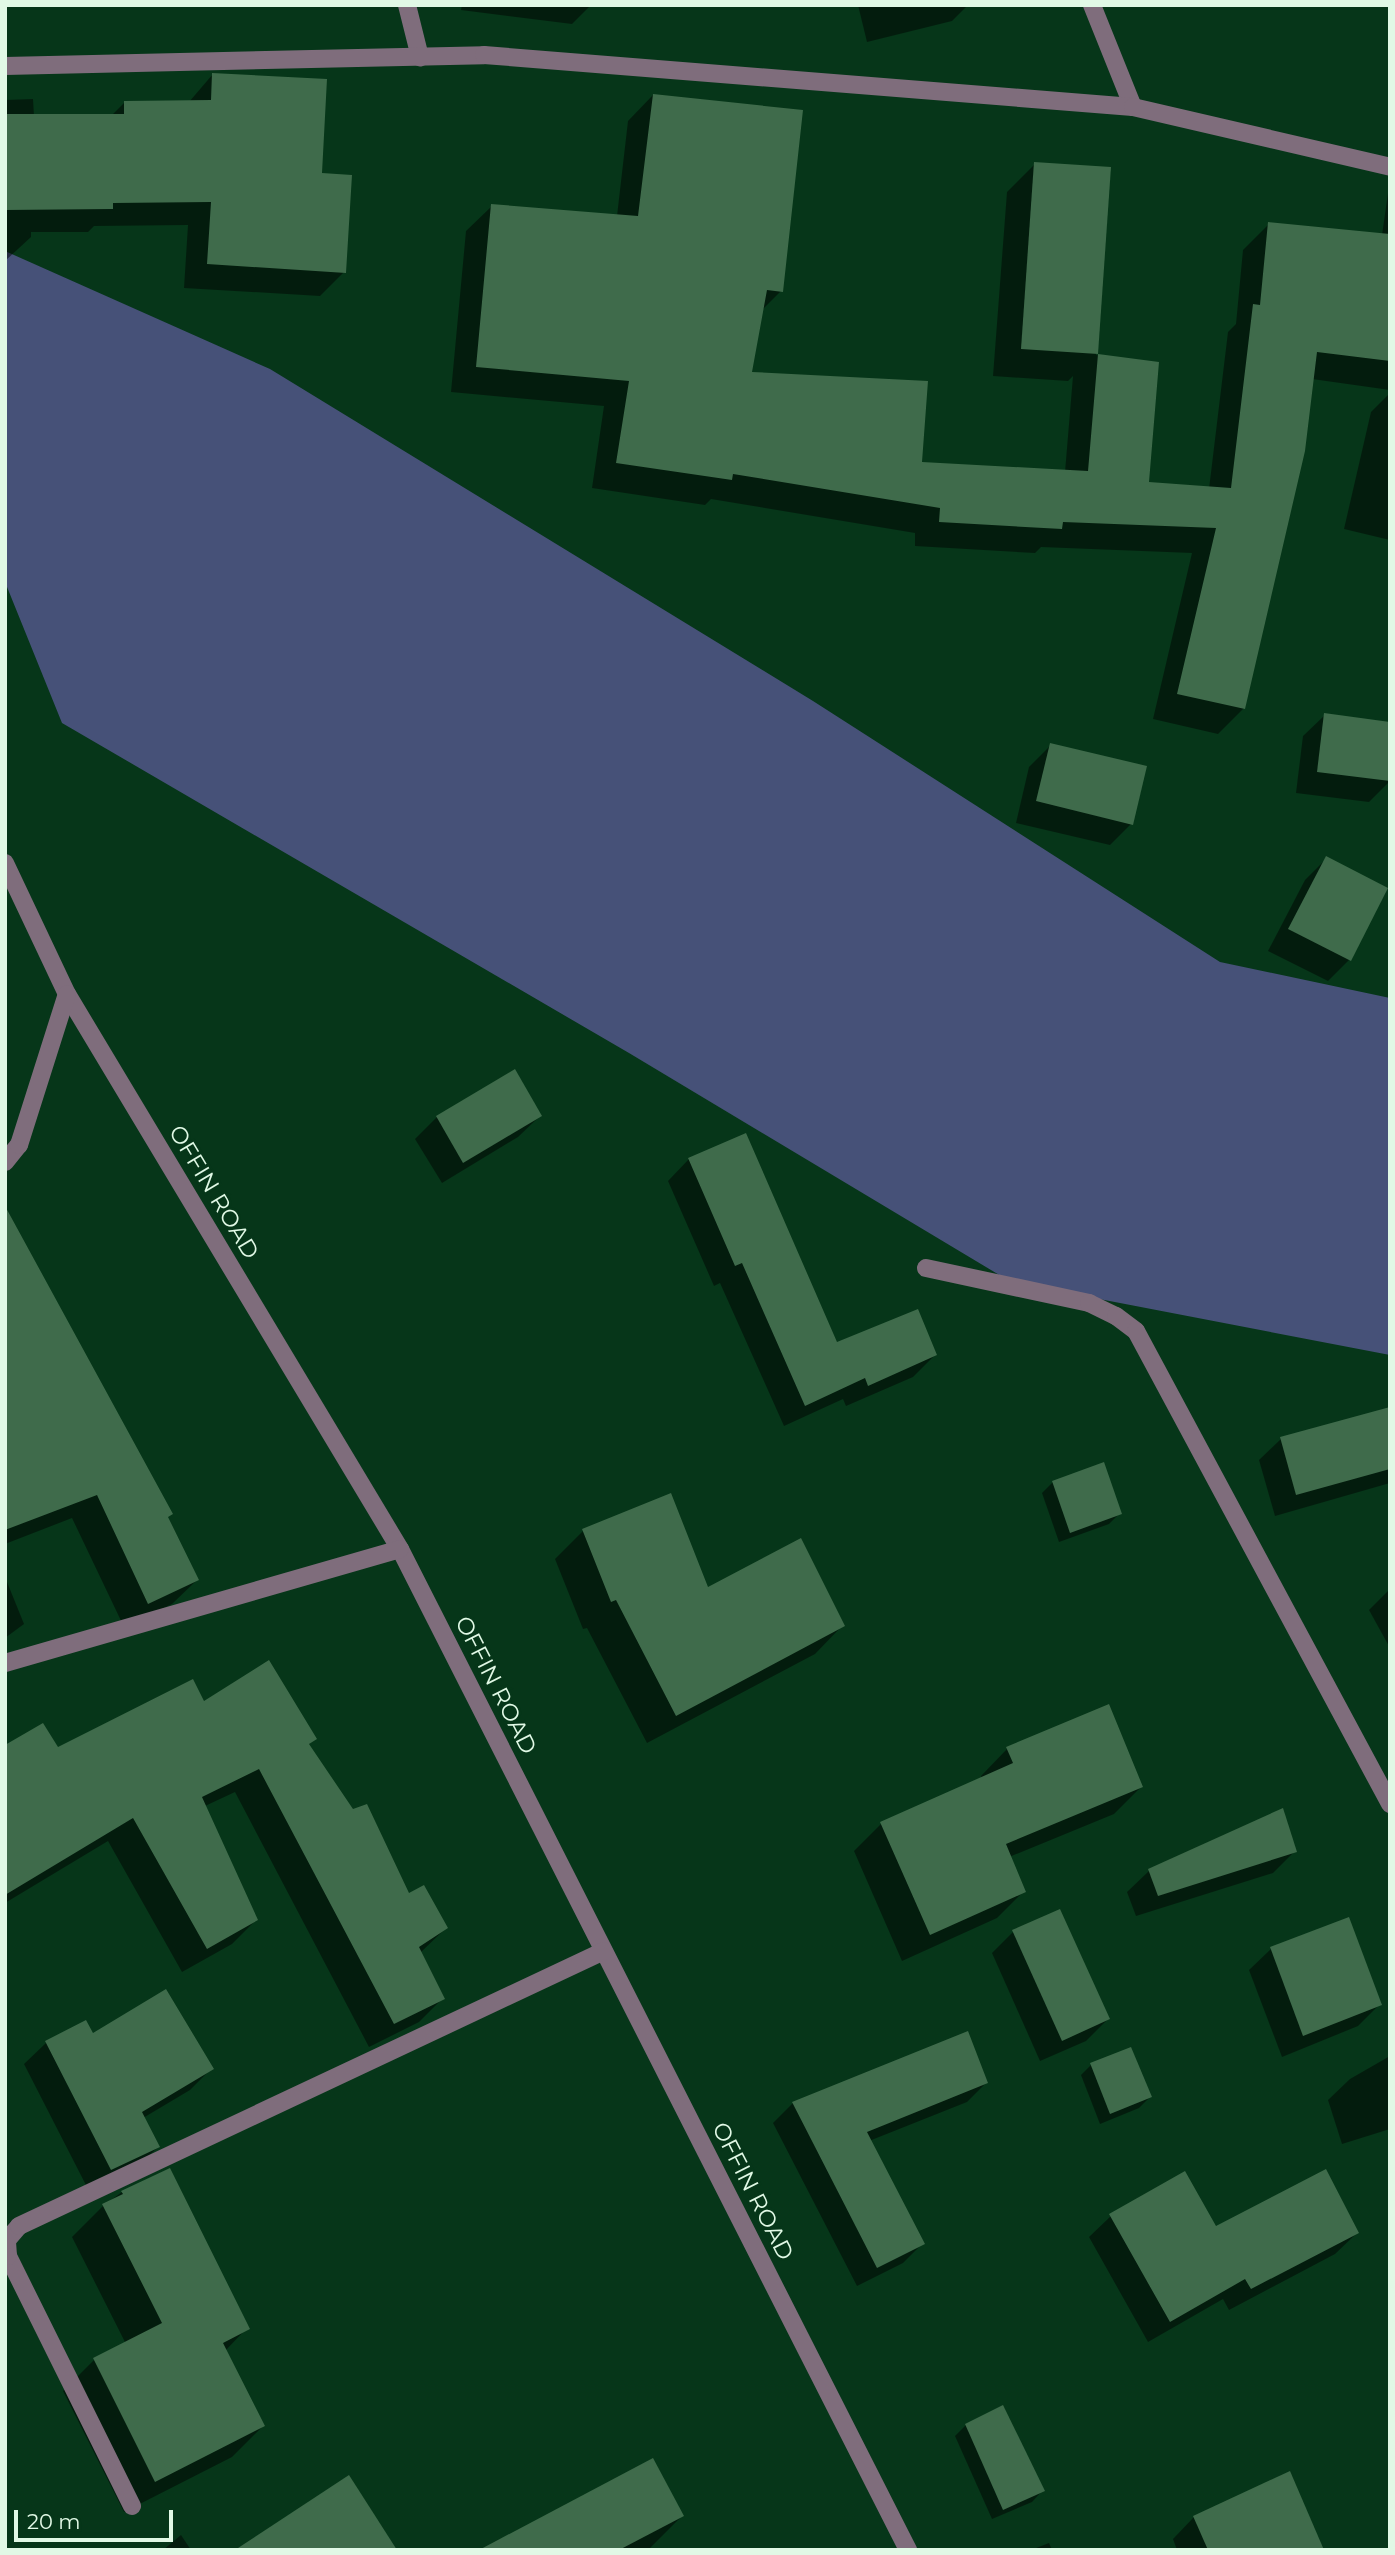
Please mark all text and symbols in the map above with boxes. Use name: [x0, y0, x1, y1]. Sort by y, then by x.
street label: OFFIN ROAD: [163, 1120, 265, 1264]
street label: OFFIN ROAD: [449, 1611, 543, 1759]
street label: OFFIN ROAD: [706, 2117, 800, 2265]
scale bar: [18, 2496, 177, 2540]
text: 20 m: [27, 2509, 81, 2534]

